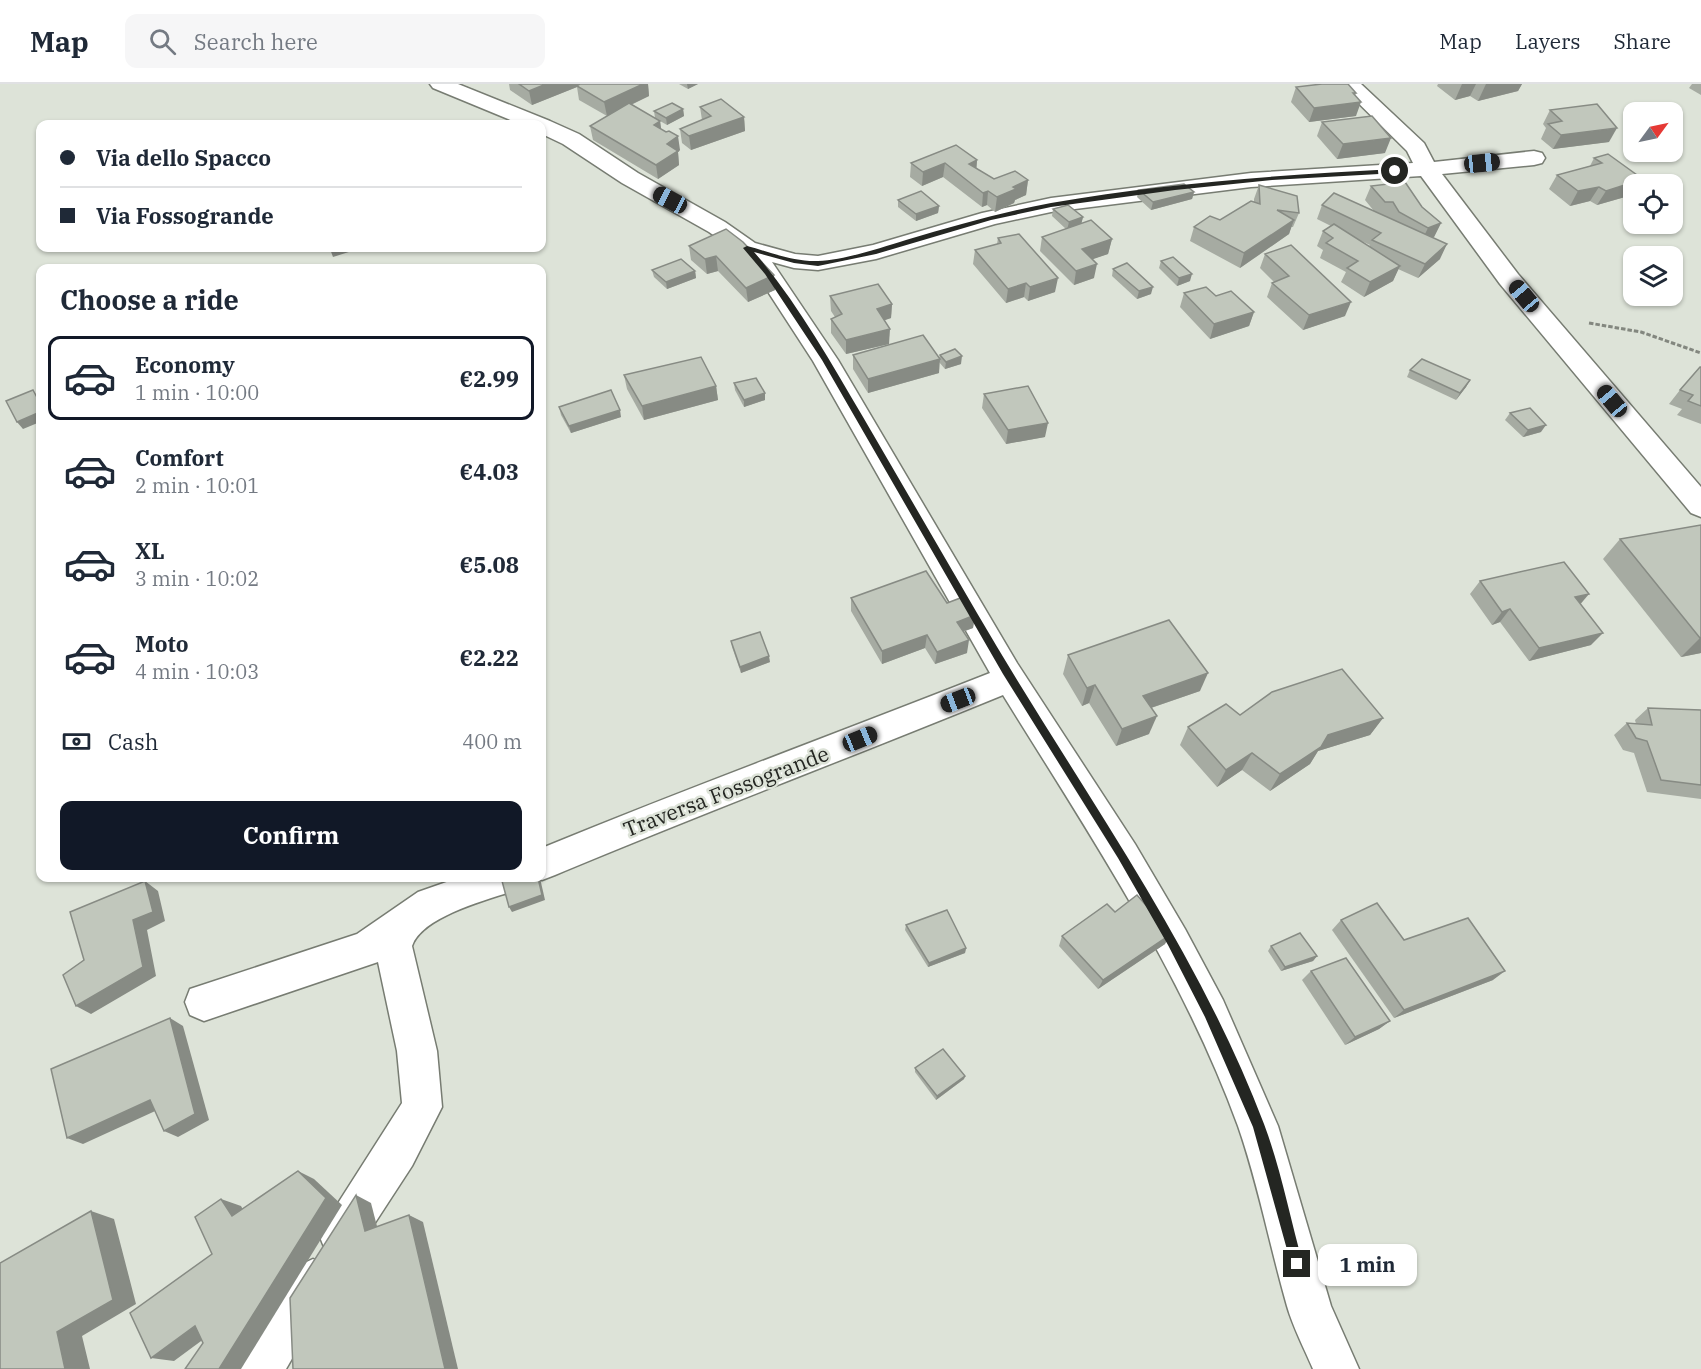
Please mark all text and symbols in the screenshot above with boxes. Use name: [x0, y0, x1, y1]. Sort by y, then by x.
search box: [125, 14, 545, 68]
text: Map: [30, 23, 89, 60]
icon: search: [146, 25, 179, 58]
text: Search here: [194, 27, 318, 56]
text: Map: [1439, 27, 1482, 55]
text: Layers: [1515, 27, 1581, 55]
text: Share: [1614, 27, 1671, 55]
north arrow: [1623, 102, 1683, 162]
map controls: [1623, 102, 1683, 306]
text: Via dello Spacco: [96, 143, 271, 172]
car: [1463, 152, 1501, 174]
route start: [1381, 157, 1408, 184]
button: locate: [1623, 174, 1683, 234]
car: [650, 184, 690, 216]
text: Via Fossogrande: [96, 201, 274, 230]
button: layers: [1623, 246, 1683, 306]
car: [1506, 276, 1542, 316]
text: Choose a ride: [60, 282, 239, 317]
text: Economy: [135, 350, 235, 379]
icon: car: [63, 351, 117, 405]
text: €2.99: [460, 364, 519, 393]
text: 1 min · 10:00: [135, 379, 259, 406]
car: [1594, 381, 1630, 421]
text: Comfort: [135, 443, 224, 472]
icon: car: [63, 444, 117, 498]
text: €4.03: [460, 457, 519, 486]
text: 2 min · 10:01: [135, 472, 259, 499]
text: XL: [135, 536, 165, 565]
icon: car: [63, 537, 117, 591]
text: €5.08: [460, 550, 519, 579]
text: 3 min · 10:02: [135, 565, 259, 592]
text: Moto: [135, 629, 189, 658]
icon: car: [63, 630, 117, 684]
text: €2.22: [460, 643, 519, 672]
text: 4 min · 10:03: [135, 658, 259, 685]
car: [938, 685, 978, 715]
car: [840, 724, 880, 754]
icon: cash: [60, 725, 93, 758]
text: Cash: [108, 727, 159, 756]
text: 400 m: [462, 728, 522, 755]
street label: Traversa Fossogrande: [619, 739, 833, 843]
button: Confirm: [60, 801, 522, 870]
callout: 1 min: [1318, 1243, 1417, 1285]
route end: [1283, 1250, 1310, 1277]
text: 1 min: [1340, 1251, 1396, 1278]

